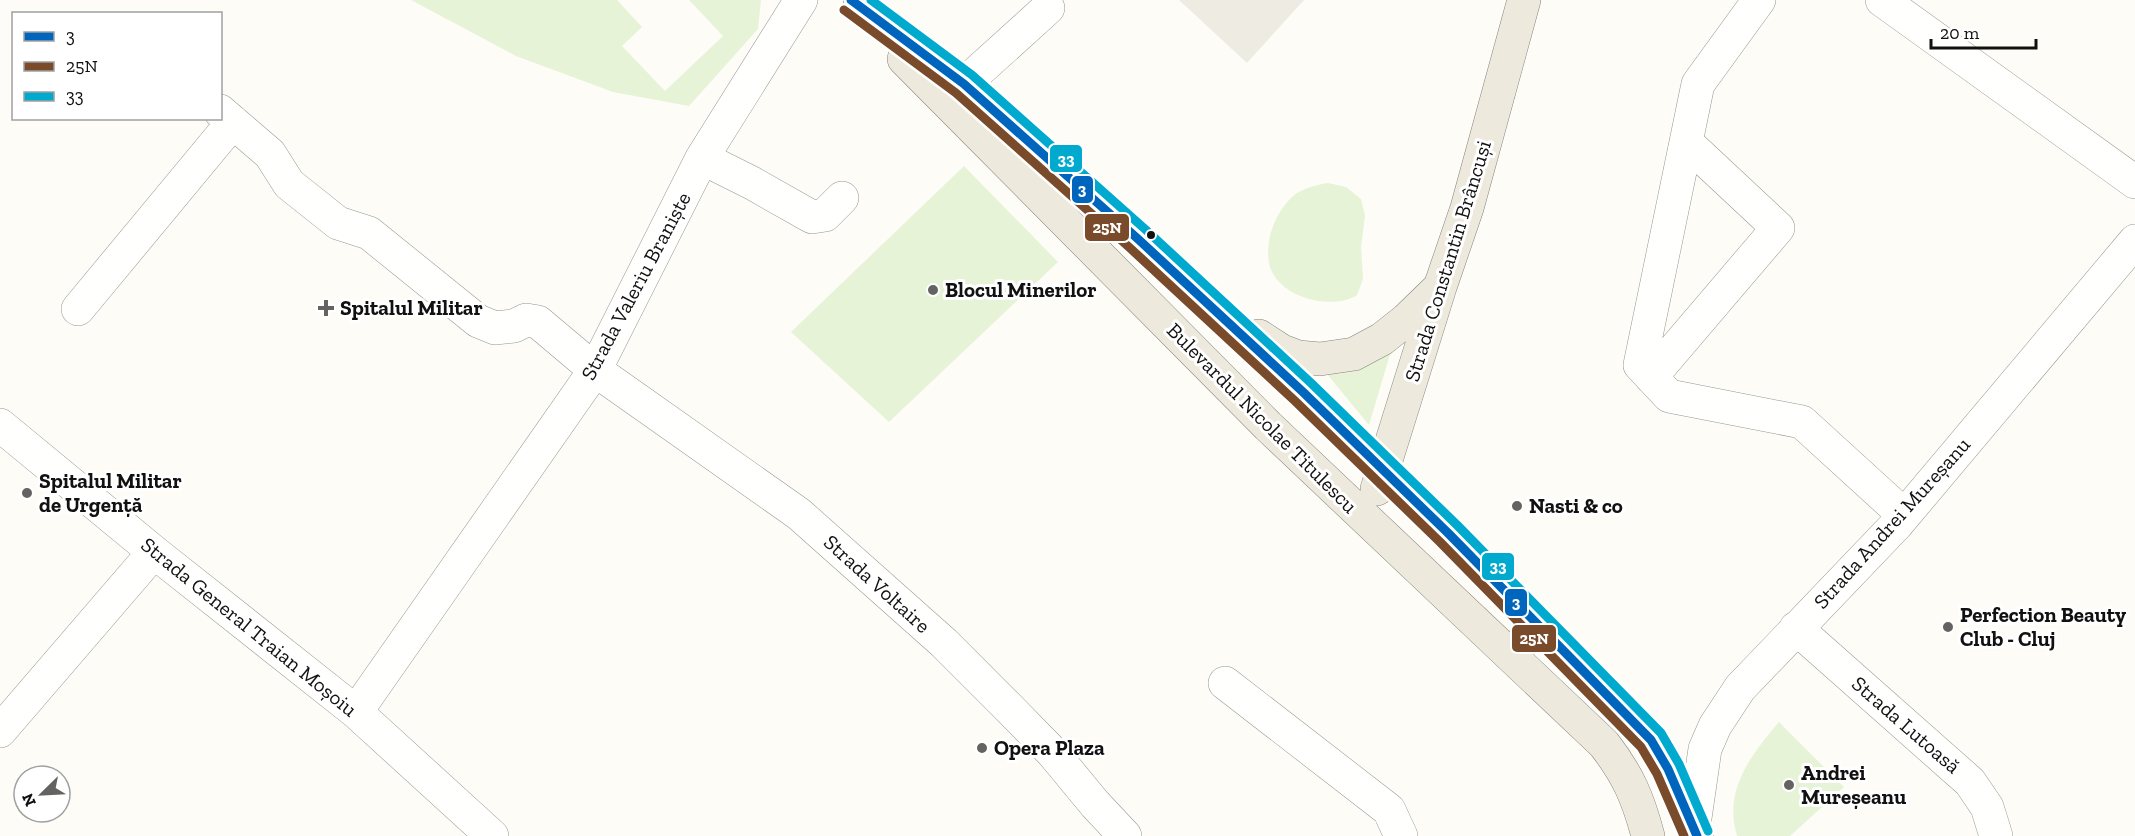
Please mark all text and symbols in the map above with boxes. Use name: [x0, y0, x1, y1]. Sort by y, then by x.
legend: [12, 12, 222, 120]
scale bar: [1931, 12, 2036, 50]
text: 20 m: [1940, 22, 1980, 44]
text: 3: [66, 25, 75, 47]
text: 25N: [66, 55, 98, 77]
text: 33: [66, 85, 84, 107]
street label: Strada Constantin Brâncuși: [1399, 137, 1496, 384]
line badge: 33: [1049, 144, 1083, 173]
text: 33: [1057, 150, 1075, 169]
line badge: 3: [1071, 175, 1094, 204]
text: 3: [1078, 180, 1087, 199]
street label: Strada Valeriu Braniște: [575, 187, 696, 384]
line badge: 25N: [1084, 213, 1130, 242]
text: 25N: [1092, 218, 1122, 237]
unlabelled marker: [1145, 229, 1157, 241]
place label: Blocul Minerilor: [945, 277, 1097, 302]
marker: Blocul Minerilor: [926, 283, 940, 297]
place label: Spitalul Militar: [340, 295, 483, 320]
marker: Spitalul Militar: [317, 299, 335, 317]
street label: Bulevardul Nicolae Titulescu: [1162, 317, 1363, 518]
street label: Strada Andrei Mureșanu: [1808, 432, 1975, 614]
place label: Spitalul Militar de Urgență: [39, 468, 182, 517]
marker: Spitalul Militar de Urgență: [20, 486, 34, 500]
place label: Nasti & co: [1529, 493, 1623, 518]
marker: Nasti & co: [1510, 499, 1524, 513]
street label: Strada Voltaire: [819, 529, 936, 638]
street label: Strada General Traian Moșoiu: [136, 532, 362, 722]
line badge: 33: [1481, 552, 1515, 581]
text: 33: [1489, 557, 1507, 576]
line badge: 3: [1504, 588, 1528, 617]
text: 3: [1512, 593, 1521, 612]
place label: Perfection Beauty Club - Cluj: [1960, 602, 2126, 651]
marker: Perfection Beauty Club - Cluj: [1941, 620, 1955, 634]
line badge: 25N: [1511, 624, 1557, 653]
text: 25N: [1519, 629, 1549, 648]
street label: Strada Lutoasă: [1847, 671, 1966, 779]
place label: Opera Plaza: [994, 735, 1105, 760]
marker: Opera Plaza: [975, 741, 989, 755]
place label: Andrei Mureșeanu: [1801, 760, 1906, 809]
north arrow: [12, 764, 72, 824]
marker: Andrei Mureșeanu: [1782, 778, 1796, 792]
text: N: [18, 790, 40, 809]

